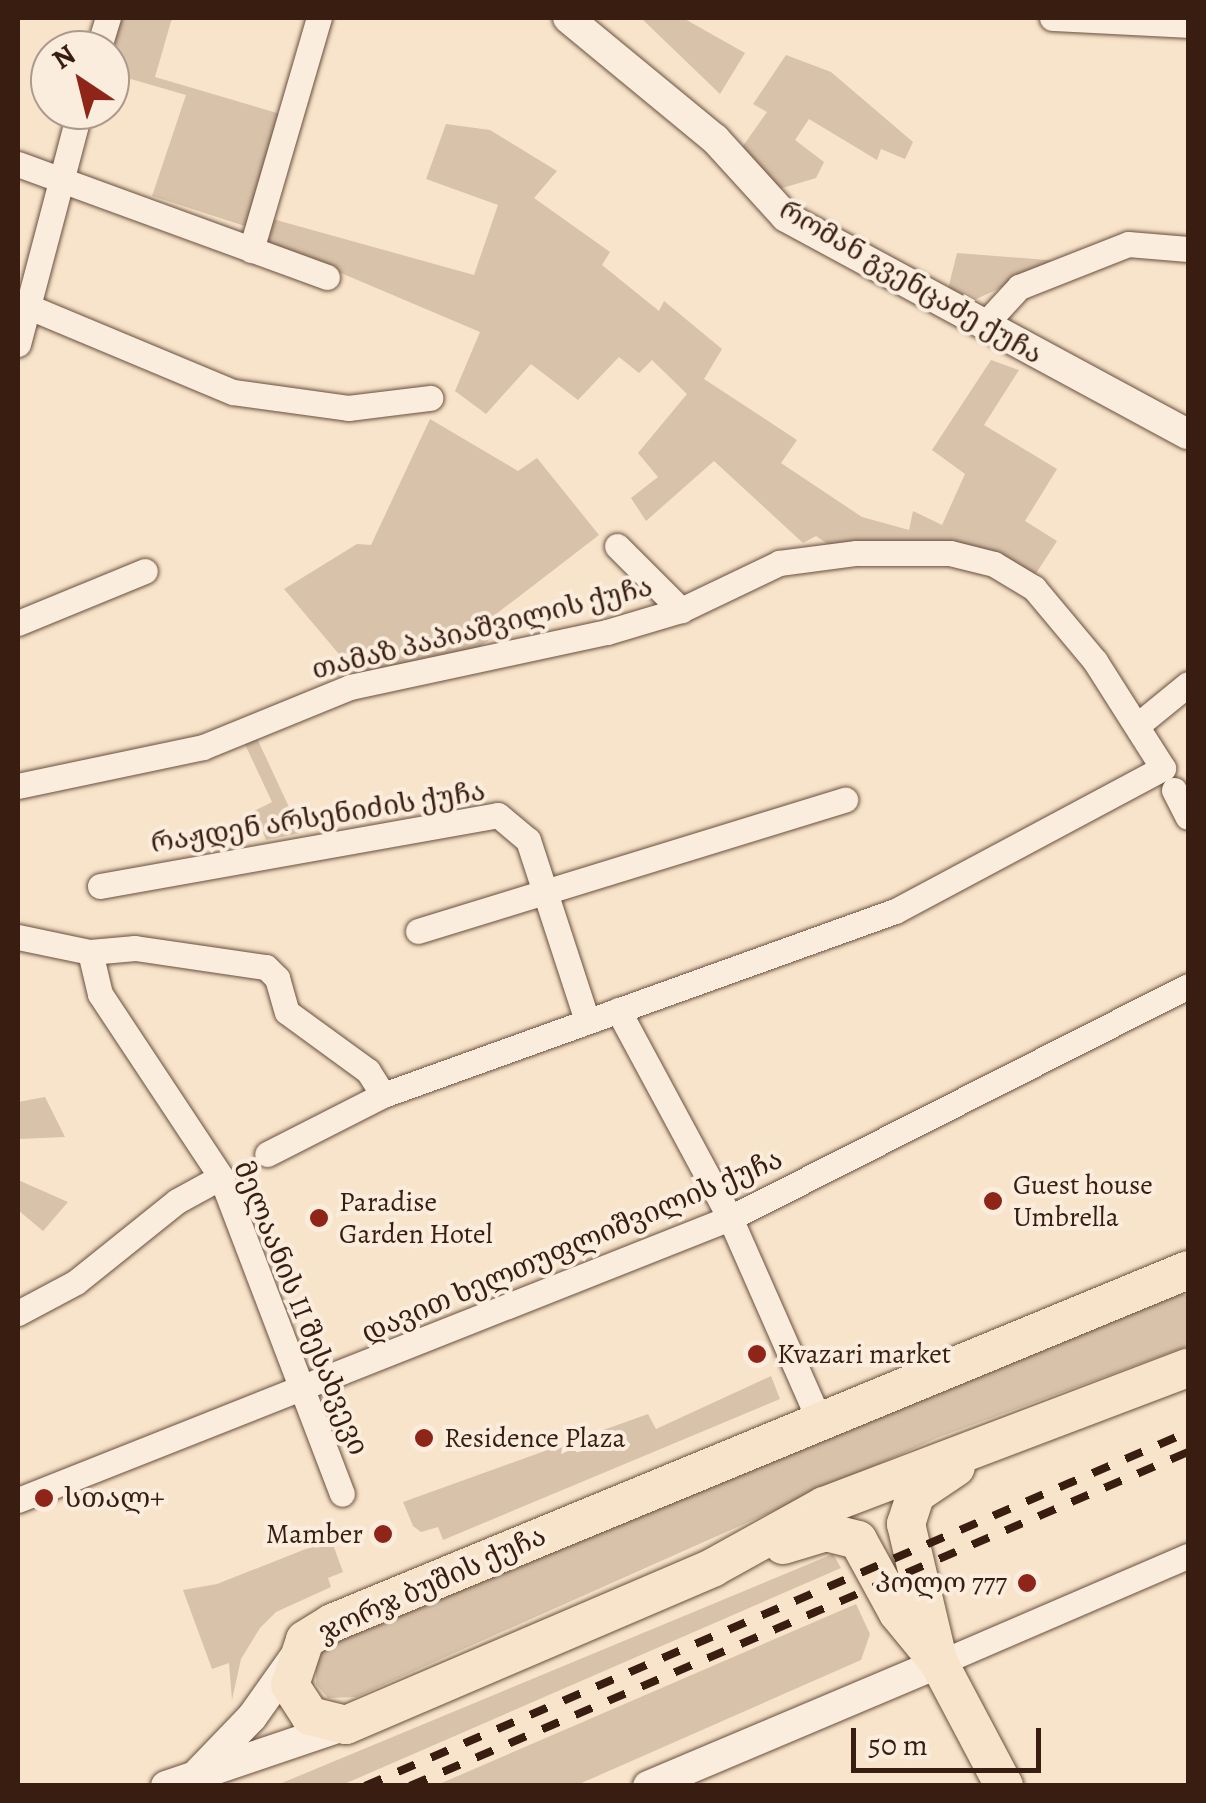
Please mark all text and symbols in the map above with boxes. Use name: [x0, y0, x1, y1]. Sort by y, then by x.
north arrow: [30, 30, 130, 130]
text: N: [45, 36, 83, 78]
street label: რომან გვენცაძე ქუჩა: [773, 193, 1049, 371]
street label: თამაზ პაპიაშვილის ქუჩა: [308, 569, 656, 687]
street label: რაჟდენ არსენიძის ქუჩა: [148, 774, 488, 860]
street label: დავით ხელთუფლიშვილის ქუჩა: [357, 1142, 787, 1350]
street label: მელაანის II შესახვევი: [227, 1156, 375, 1460]
place label: Guest house Umbrella: [1013, 1168, 1153, 1234]
place label: Paradise Garden Hotel: [339, 1185, 492, 1251]
marker: Guest house Umbrella: [982, 1190, 1004, 1212]
marker: Paradise Garden Hotel: [308, 1207, 330, 1229]
place label: Kvazari market: [777, 1337, 951, 1371]
marker: Kvazari market: [746, 1343, 768, 1365]
place label: Residence Plaza: [444, 1421, 626, 1455]
marker: Residence Plaza: [413, 1427, 435, 1449]
place label: სთალ+: [64, 1481, 164, 1515]
marker: სთალ+: [33, 1487, 55, 1509]
place label: Mamber: [266, 1517, 363, 1551]
street label: ჯორჯ ბუშის ქუჩა: [313, 1519, 551, 1649]
marker: Mamber: [372, 1523, 394, 1545]
place label: პოლო 777: [875, 1566, 1007, 1600]
marker: პოლო 777: [1016, 1572, 1038, 1594]
scale bar: [856, 1708, 1046, 1770]
text: 50 m: [868, 1725, 928, 1765]

